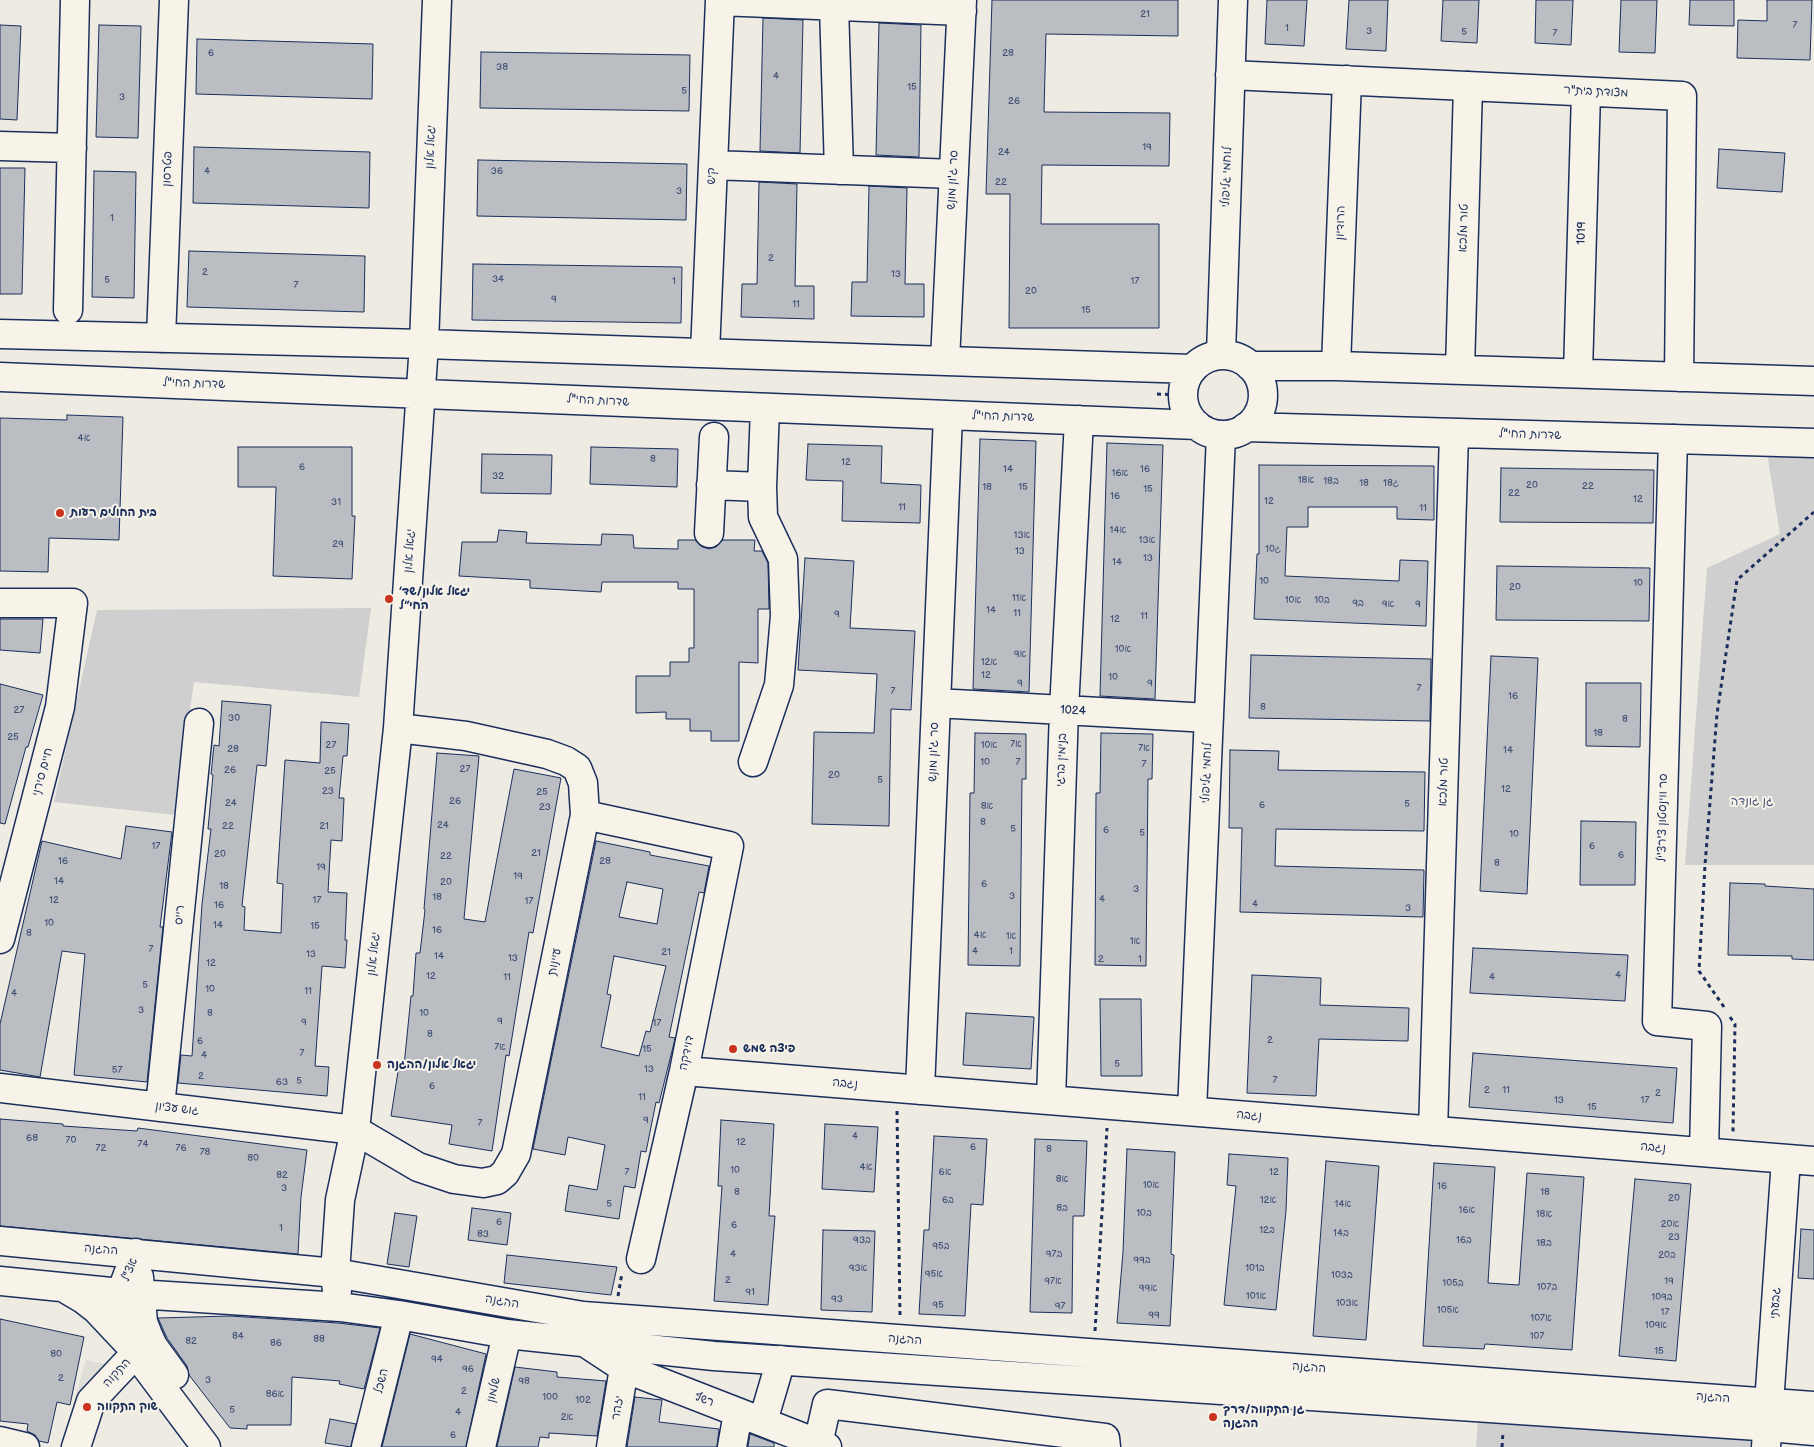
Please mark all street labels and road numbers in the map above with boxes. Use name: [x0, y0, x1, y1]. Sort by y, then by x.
street label: מצודת בית"ר: [1563, 83, 1629, 101]
street label: יגאל אלון: [423, 125, 439, 169]
street label: לוחמי גליפולי: [1219, 146, 1235, 208]
street label: סר ג'ון מונש: [944, 150, 962, 210]
street label: פטרסון: [160, 151, 176, 187]
street label: קיש: [705, 167, 719, 185]
street label: טור מלכא: [1456, 203, 1472, 253]
street label: הרודיון: [1333, 205, 1349, 241]
street label: 1019: [1574, 221, 1590, 245]
street label: שדרות החי"ל: [162, 376, 226, 392]
street label: שדרות החי"ל: [566, 392, 630, 410]
street label: שדרות החי"ל: [971, 409, 1035, 425]
street label: שדרות החי"ל: [1498, 427, 1562, 443]
street label: יגאל אלון: [401, 529, 419, 573]
street label: 1024: [1060, 703, 1086, 719]
street label: סר ג'ון מונש: [926, 722, 942, 782]
street label: בנימין ברגי: [1054, 733, 1070, 787]
street label: לוחמי גליפולי: [1199, 742, 1215, 804]
street label: חיים סירני: [30, 746, 56, 798]
street label: טור מלכא: [1436, 757, 1452, 807]
street label: סר ווינסטון צ'רצ'יל: [1655, 773, 1671, 863]
street label: רייס: [172, 904, 188, 926]
street label: יגאל אלון: [365, 931, 383, 977]
street label: עיינות: [545, 947, 565, 977]
street label: דוידקה: [676, 1034, 698, 1072]
street label: נגבה: [832, 1076, 858, 1092]
street label: גוש עציון: [154, 1099, 200, 1119]
street label: נגבה: [1236, 1108, 1262, 1124]
street label: נגבה: [1640, 1140, 1666, 1156]
street label: ההגנה: [83, 1241, 119, 1259]
street label: אצ"ל: [119, 1256, 141, 1284]
street label: גבעתי: [1768, 1287, 1784, 1319]
street label: ההגנה: [484, 1292, 520, 1312]
street label: ההגנה: [887, 1332, 923, 1348]
street label: התקוה: [100, 1355, 134, 1391]
street label: ההגנה: [1291, 1360, 1327, 1376]
street label: השכל: [372, 1367, 392, 1395]
street label: שלמון: [484, 1376, 504, 1404]
street label: רשף: [692, 1390, 716, 1410]
street label: ההגנה: [1695, 1390, 1731, 1406]
street label: יזהר: [609, 1395, 627, 1421]

